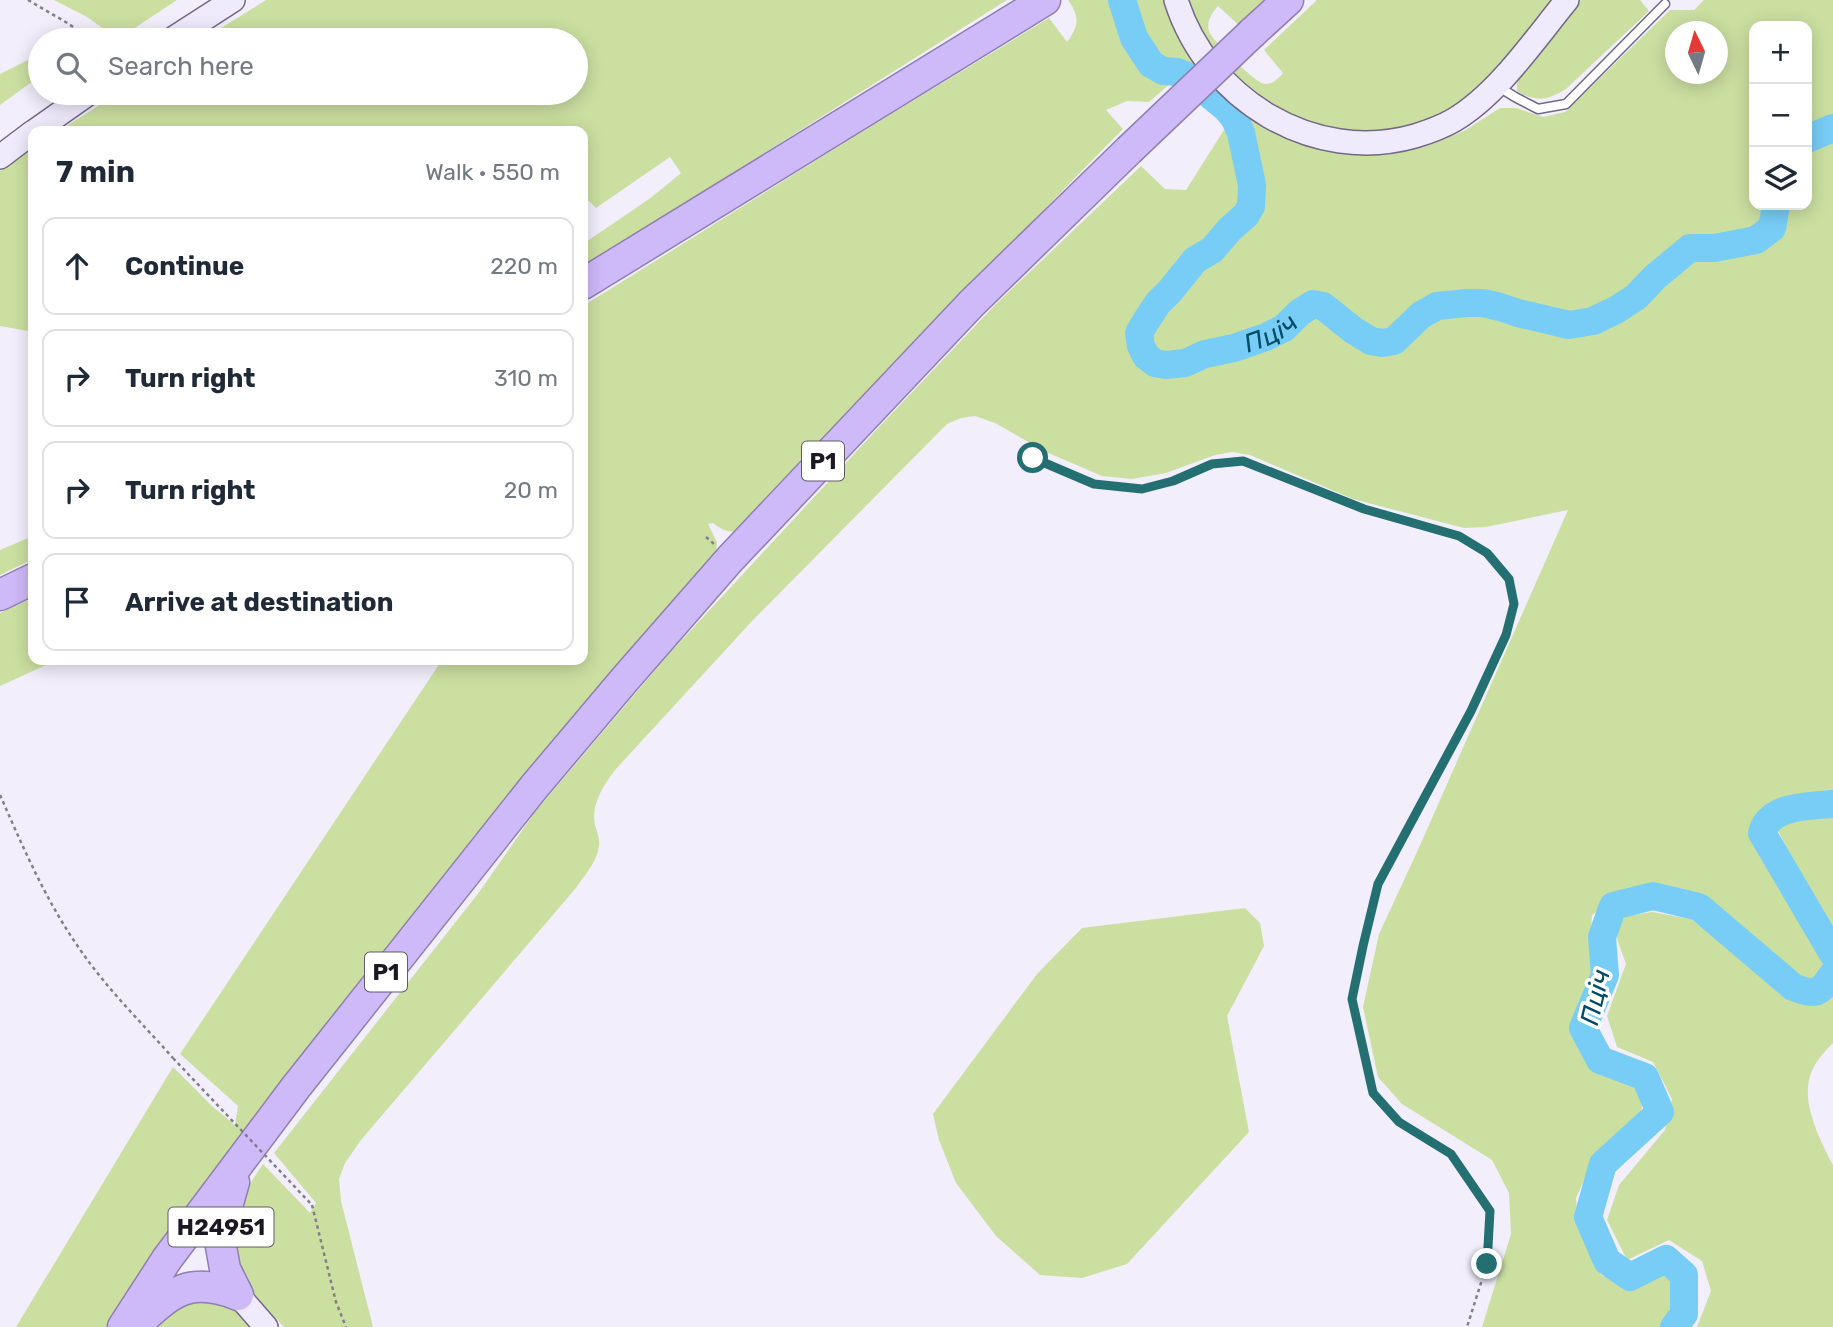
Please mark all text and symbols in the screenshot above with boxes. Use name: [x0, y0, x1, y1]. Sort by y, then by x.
north arrow: [1665, 21, 1728, 84]
map controls: [1749, 21, 1812, 210]
button: +: [1749, 21, 1812, 84]
search box: [28, 28, 588, 105]
icon: search: [52, 48, 90, 86]
text: Search here: [108, 51, 254, 82]
button: −: [1749, 84, 1812, 147]
button: layers: [1749, 147, 1812, 210]
text: 7 min: [56, 154, 135, 190]
text: Walk · 550 m: [425, 158, 560, 186]
icon: ahead: [58, 247, 96, 285]
text: Continue: [125, 251, 244, 282]
text: 220 m: [490, 252, 558, 280]
water label: Пціч: [1240, 308, 1305, 359]
icon: right: [58, 359, 96, 397]
text: Turn right: [125, 363, 255, 394]
text: 310 m: [494, 364, 558, 392]
road number: Р1: [802, 442, 844, 481]
route start: [1017, 442, 1048, 473]
icon: right: [58, 471, 96, 509]
text: Turn right: [125, 475, 255, 506]
text: 20 m: [504, 476, 558, 504]
icon: arrive: [58, 583, 96, 621]
text: Arrive at destination: [125, 587, 393, 618]
road number: Р1: [365, 953, 407, 992]
water label: Пціч: [1574, 966, 1617, 1028]
road number: Н24951: [168, 1208, 274, 1246]
route end: [1471, 1248, 1502, 1279]

